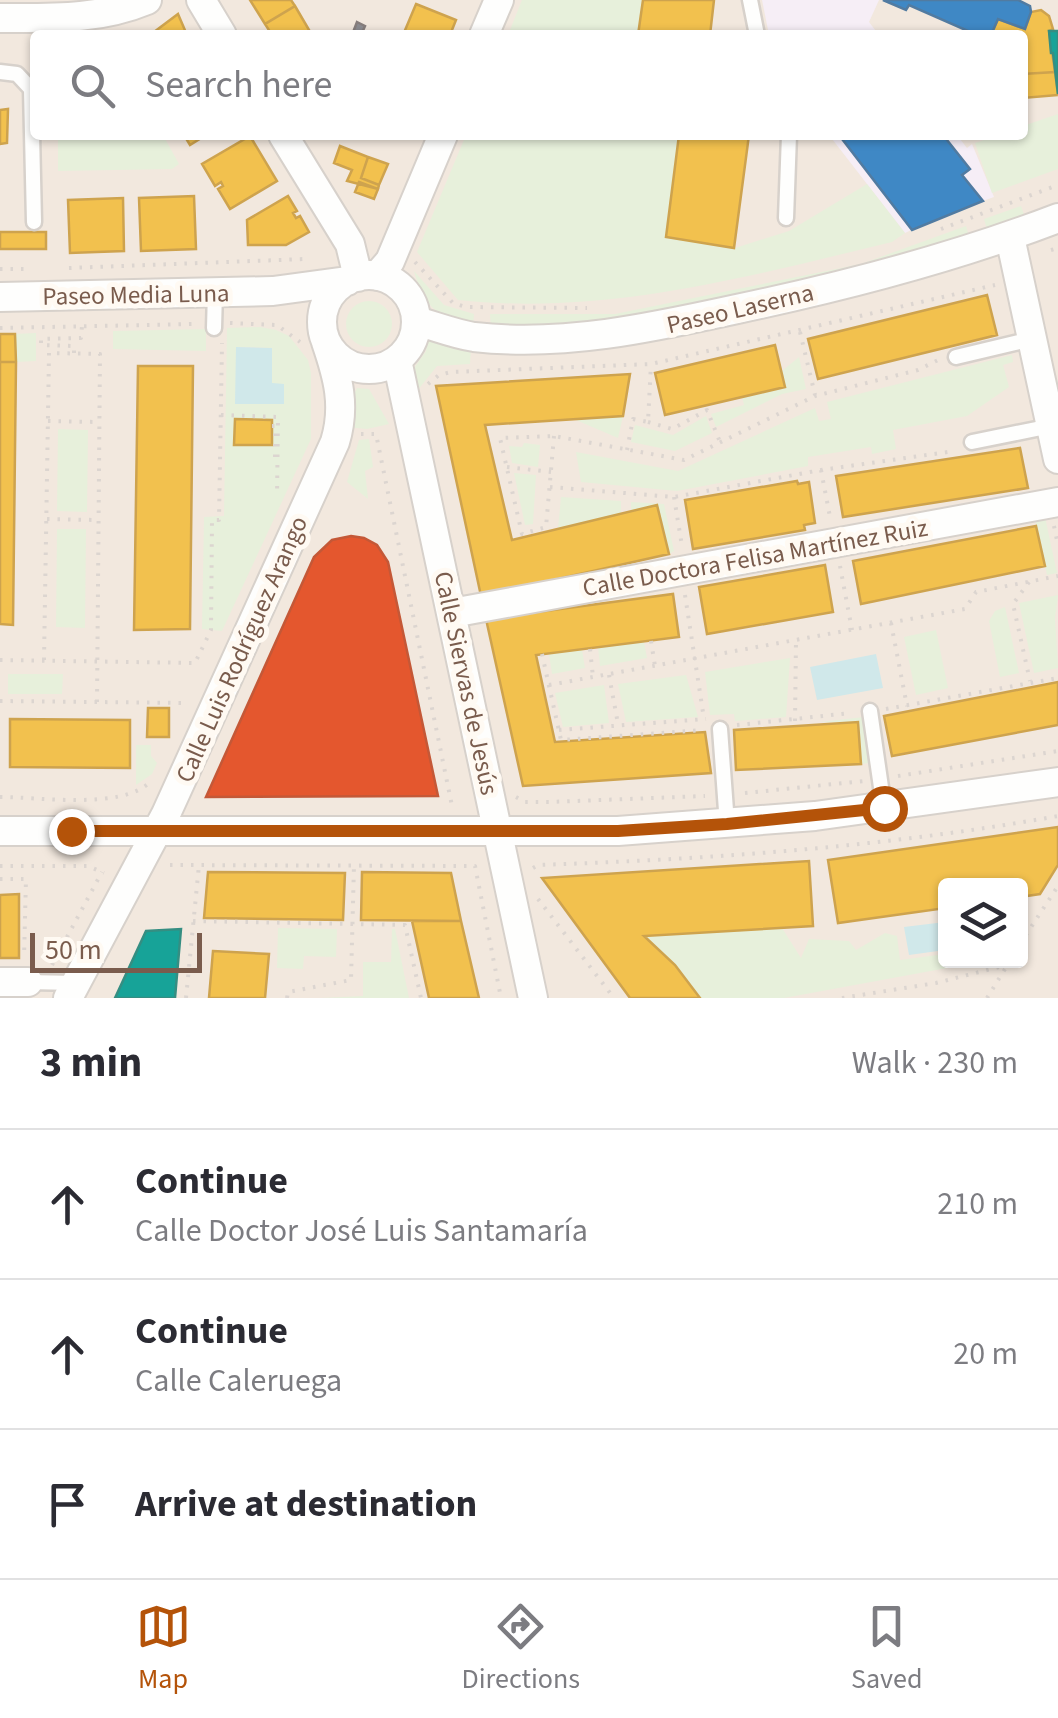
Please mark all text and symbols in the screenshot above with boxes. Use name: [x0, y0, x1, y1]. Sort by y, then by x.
search box: [30, 30, 1028, 140]
icon: search: [65, 58, 120, 113]
text: Search here: [145, 58, 332, 112]
street label: Paseo Media Luna: [42, 275, 230, 315]
street label: Paseo Laserna: [663, 275, 817, 343]
street label: Calle Luis Rodríguez Arango: [167, 510, 317, 788]
street label: Calle Doctora Felisa Martínez Ruiz: [580, 510, 931, 606]
street label: Calle Siervas de Jesús: [425, 568, 507, 798]
route start: [862, 786, 908, 832]
route end: [49, 809, 95, 855]
map controls: [938, 878, 1028, 968]
button: layers: [938, 878, 1028, 968]
scale bar: [30, 928, 202, 973]
text: 50 m: [45, 930, 102, 970]
text: 3 min: [40, 1033, 142, 1093]
text: Walk · 230 m: [852, 1040, 1018, 1086]
text: Continue: [135, 1154, 288, 1208]
icon: ahead: [40, 1177, 95, 1232]
text: 210 m: [937, 1181, 1018, 1227]
text: Calle Doctor José Luis Santamaría: [135, 1208, 588, 1254]
text: Continue: [135, 1304, 288, 1358]
icon: ahead: [40, 1327, 95, 1382]
text: 20 m: [953, 1331, 1018, 1377]
text: Calle Caleruega: [135, 1358, 342, 1404]
icon: arrive: [40, 1477, 95, 1532]
text: Arrive at destination: [135, 1477, 477, 1531]
tab: Map: [136, 1599, 191, 1699]
tab: Directions: [462, 1599, 580, 1699]
tab: Saved: [851, 1599, 922, 1699]

